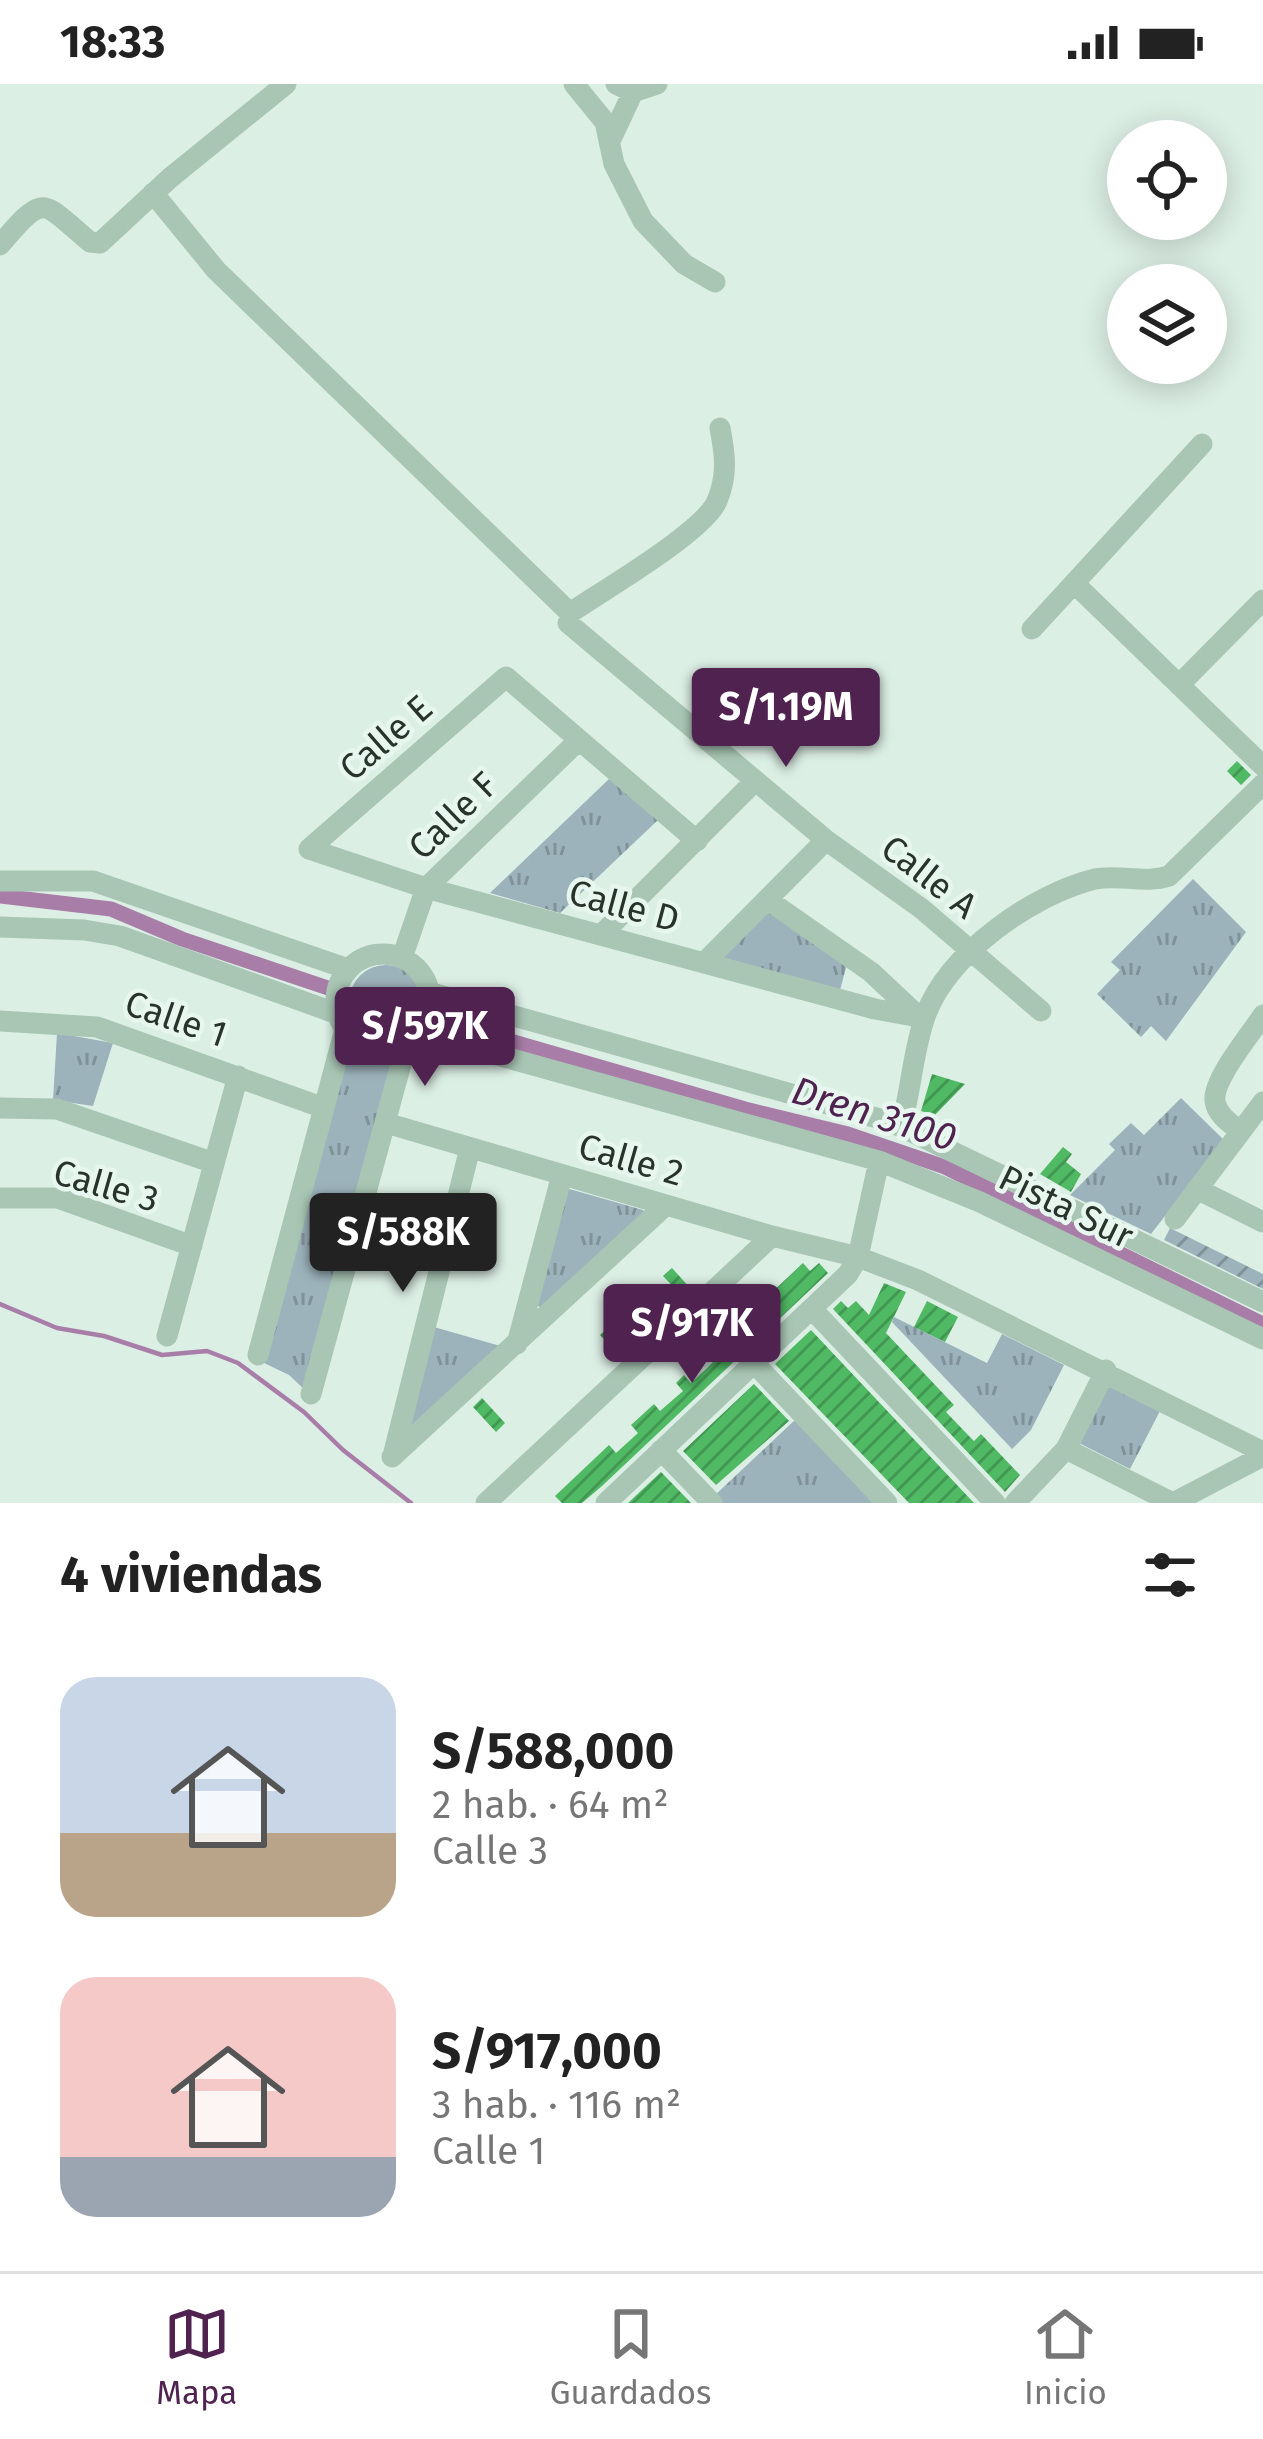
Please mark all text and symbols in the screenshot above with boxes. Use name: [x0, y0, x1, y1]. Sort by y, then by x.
text: 18:33: [60, 15, 165, 69]
map controls: [1107, 120, 1227, 384]
button: locate: [1107, 120, 1227, 240]
button: layers: [1107, 264, 1227, 384]
pin: S/1.19M: [675, 668, 897, 770]
text: S/1.19M: [719, 684, 853, 730]
street label: Calle E: [331, 686, 441, 790]
street label: Calle F: [399, 763, 507, 869]
street label: Calle A: [872, 826, 986, 928]
street label: Calle D: [564, 870, 684, 942]
street label: Calle 1: [119, 981, 233, 1057]
pin: S/597K: [327, 987, 523, 1089]
text: S/597K: [362, 1003, 488, 1049]
water label: Dren 3100: [786, 1067, 962, 1161]
street label: Calle 2: [574, 1124, 688, 1196]
street label: Calle 3: [48, 1150, 164, 1222]
street label: Pista Sur: [992, 1156, 1141, 1258]
pin: S/588K: [305, 1193, 501, 1295]
text: S/588K: [337, 1209, 469, 1255]
pin: S/917K: [594, 1284, 790, 1386]
text: S/917K: [630, 1300, 754, 1346]
icon: filters: [1137, 1542, 1203, 1608]
text: 4 viviendas: [60, 1544, 322, 1606]
text: S/588,000: [432, 1720, 674, 1782]
icon: home: [156, 1725, 300, 1869]
text: 2 hab. · 64 m²: [432, 1782, 669, 1828]
text: Calle 3: [432, 1828, 548, 1874]
text: S/917,000: [432, 2020, 662, 2082]
icon: home: [156, 2025, 300, 2169]
text: 3 hab. · 116 m²: [432, 2082, 681, 2128]
text: Calle 1: [432, 2128, 545, 2174]
tab: Mapa: [156, 2301, 237, 2413]
tab: Guardados: [550, 2301, 711, 2413]
tab: Inicio: [1024, 2301, 1107, 2413]

